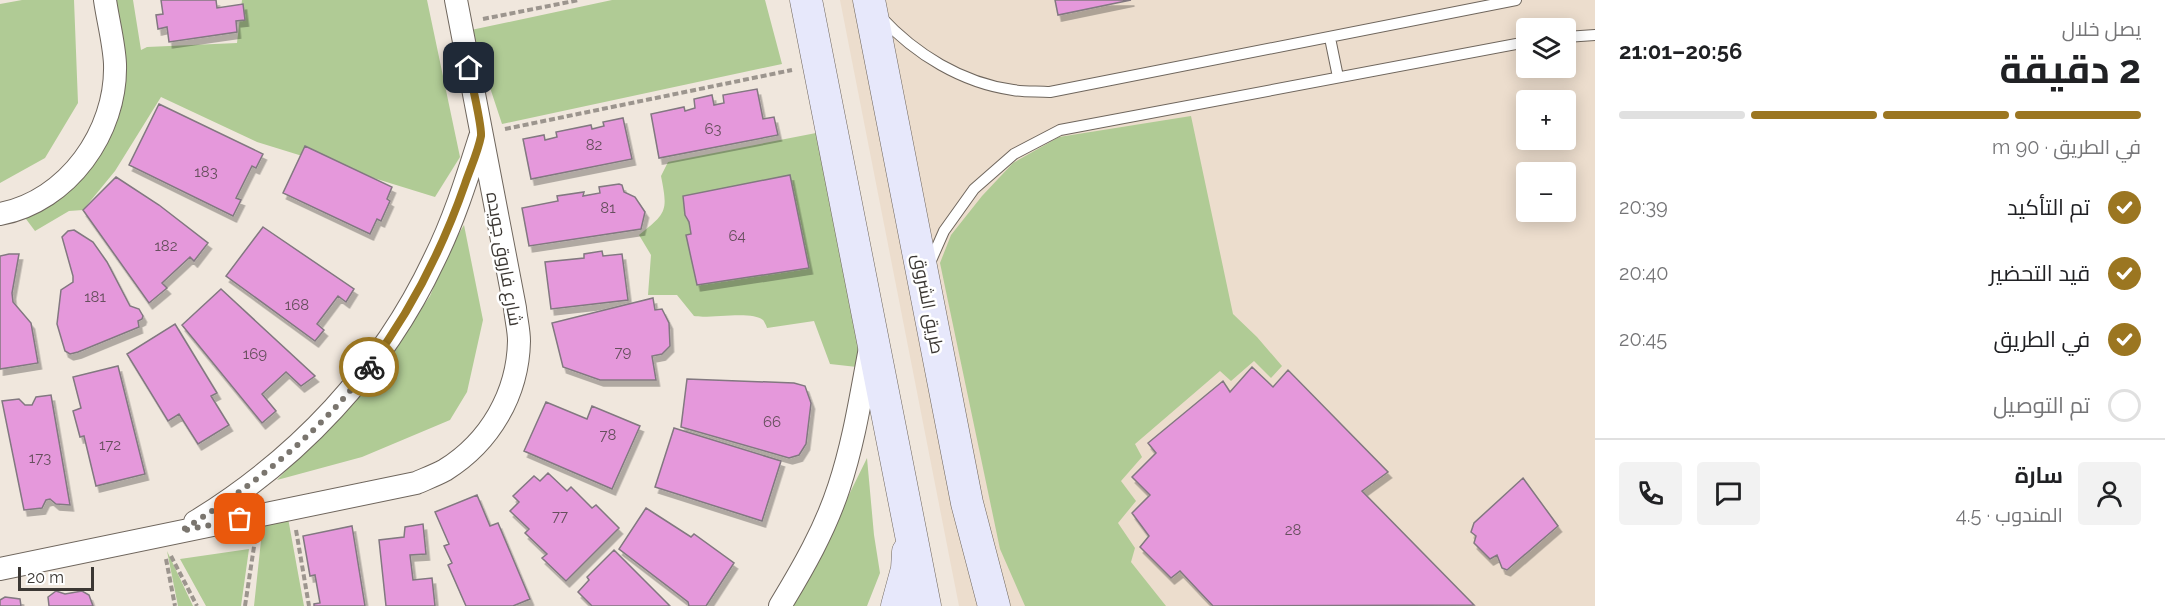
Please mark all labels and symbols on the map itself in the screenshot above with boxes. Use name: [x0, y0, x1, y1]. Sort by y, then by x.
pin: [443, 42, 494, 93]
house number: 63: [704, 120, 722, 138]
house number: 82: [586, 136, 603, 154]
house number: 183: [194, 163, 218, 181]
street label: شارع فاروق جويده: [480, 190, 527, 328]
house number: 81: [600, 199, 616, 217]
house number: 64: [728, 227, 746, 245]
house number: 182: [154, 237, 178, 255]
street label: طريق الشروق: [907, 252, 948, 356]
house number: 181: [84, 288, 106, 306]
house number: 168: [285, 296, 309, 314]
courier: [339, 337, 399, 397]
house number: 79: [615, 343, 632, 361]
house number: 169: [243, 345, 267, 363]
house number: 66: [763, 413, 781, 431]
house number: 78: [600, 426, 617, 444]
house number: 172: [99, 436, 121, 454]
house number: 173: [29, 449, 51, 467]
pin: [214, 493, 265, 544]
house number: 77: [552, 507, 568, 525]
house number: 28: [1285, 521, 1301, 539]
scale bar: [18, 564, 94, 592]

